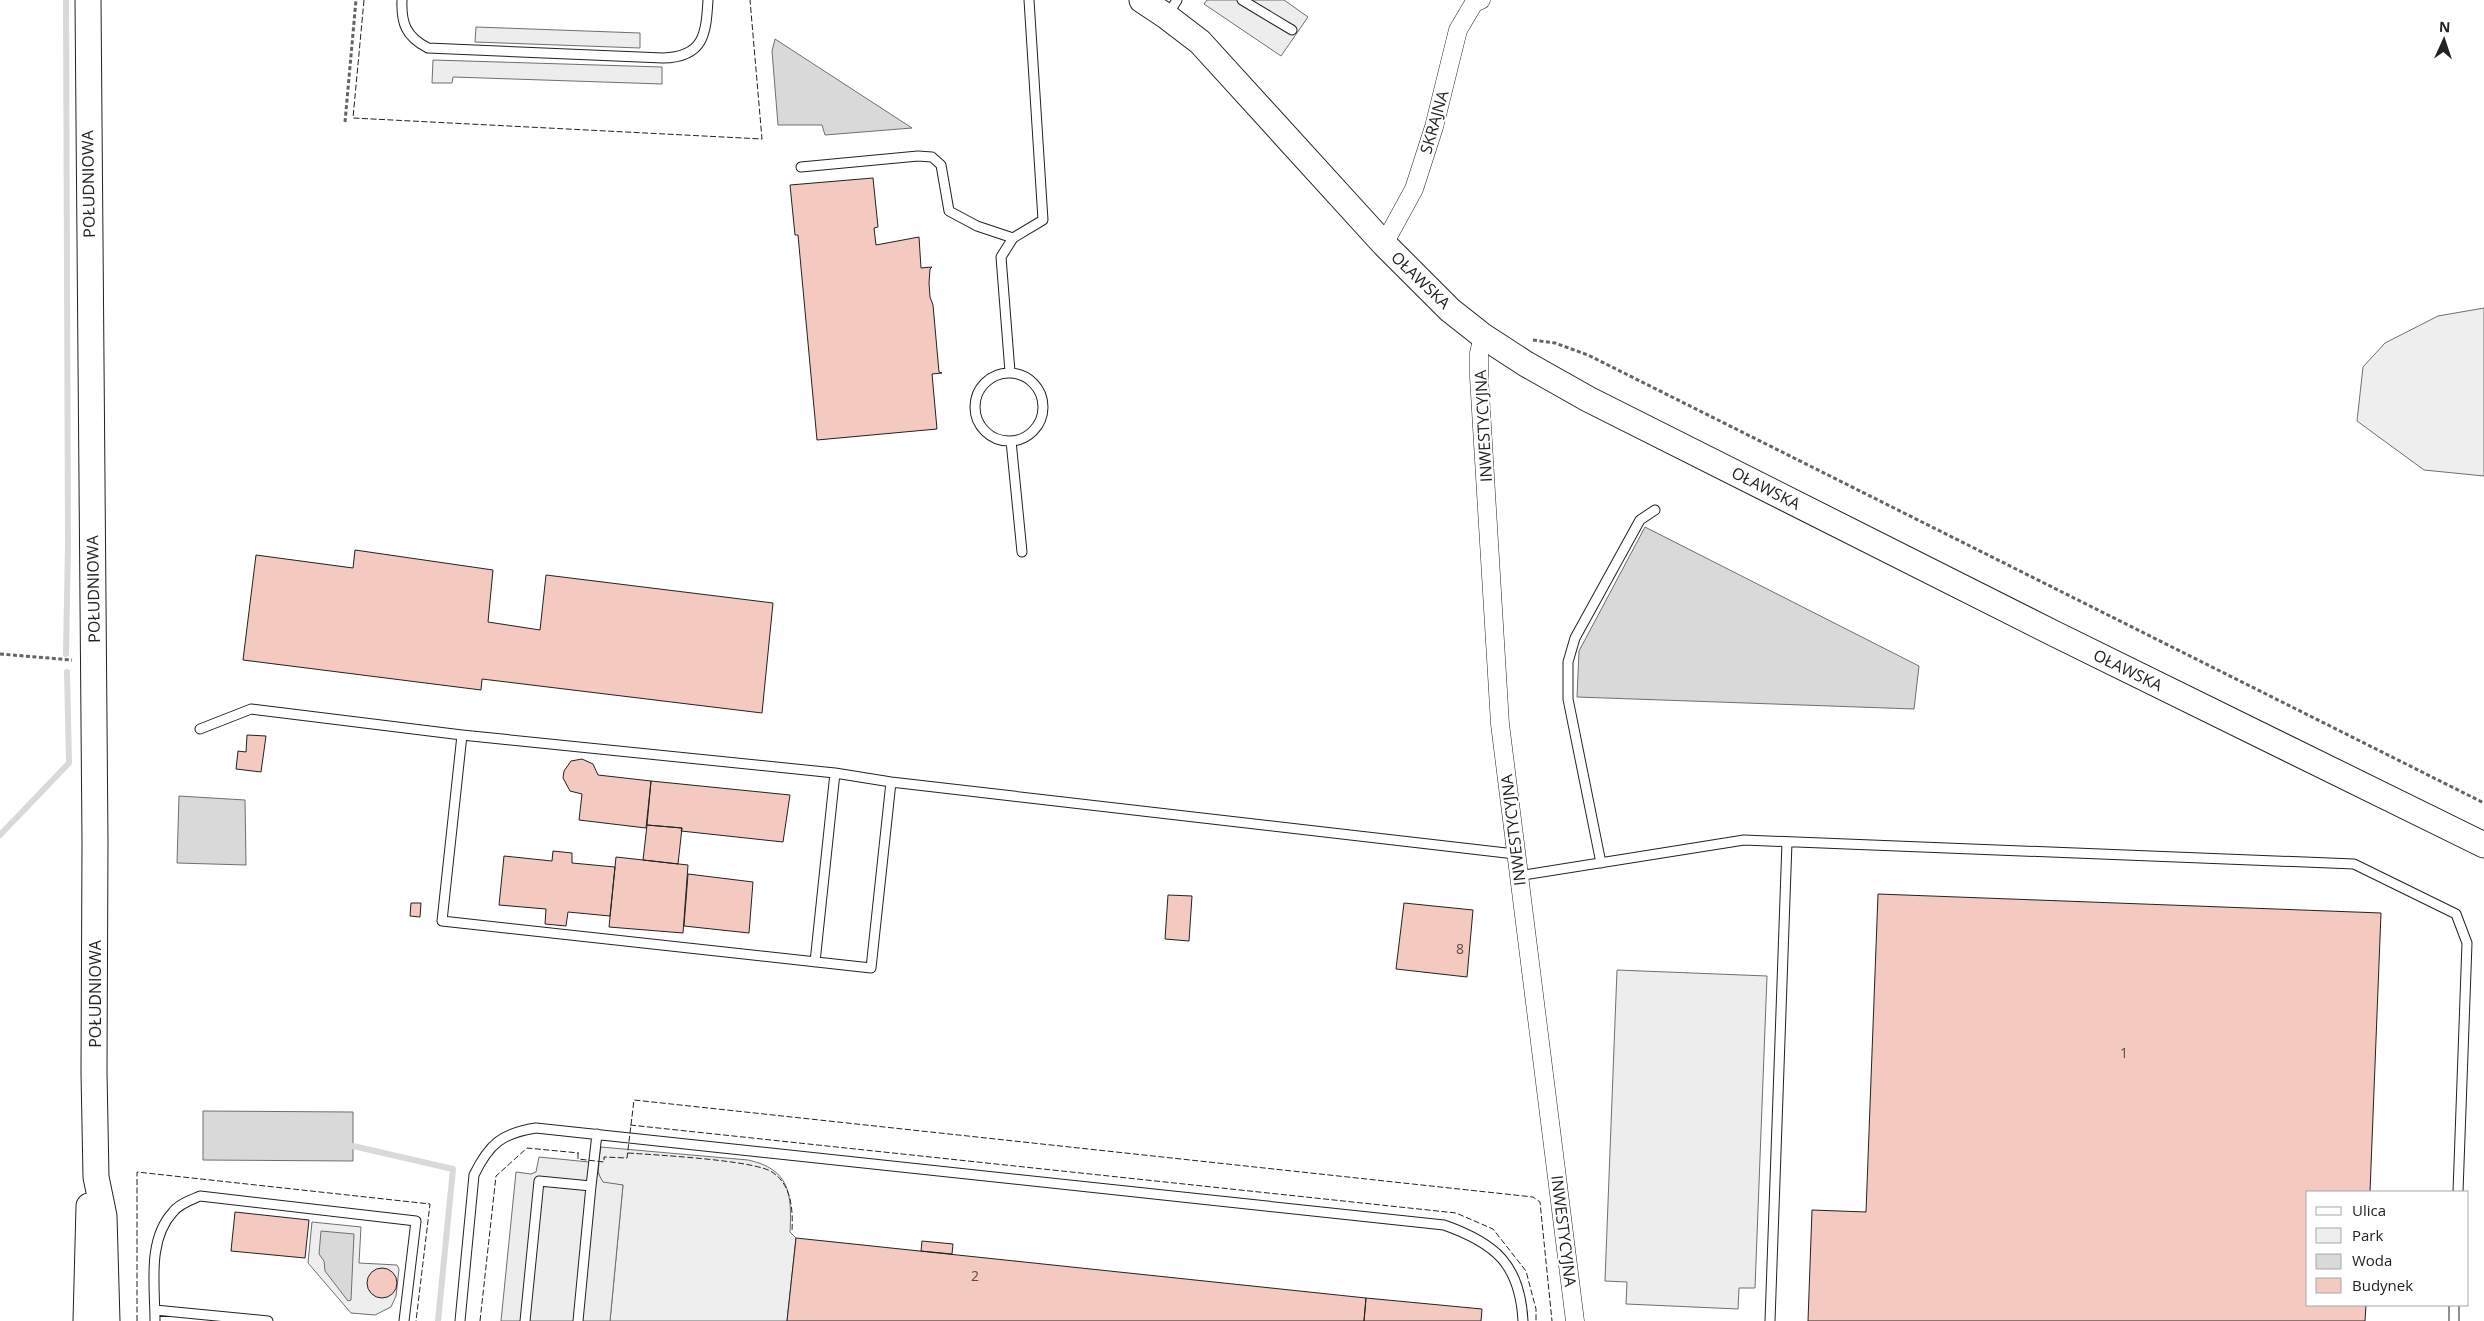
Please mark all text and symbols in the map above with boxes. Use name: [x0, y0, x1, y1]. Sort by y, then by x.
north arrow: [2419, 15, 2469, 65]
text: N: [2439, 17, 2451, 36]
street label: SKRAJNA: [1414, 87, 1454, 156]
street label: POŁUDNIOWA: [76, 129, 100, 238]
street label: OŁAWSKA: [1387, 246, 1456, 314]
street label: INWESTYCYJNA: [1469, 369, 1497, 483]
street label: OŁAWSKA: [1728, 461, 1805, 515]
street label: POŁUDNIOWA: [81, 534, 105, 643]
street label: OŁAWSKA: [2090, 644, 2167, 697]
street label: INWESTYCYJNA: [1495, 772, 1531, 887]
street label: POŁUDNIOWA: [84, 939, 106, 1048]
house number: 8: [1456, 939, 1464, 958]
house number: 1: [2120, 1043, 2128, 1062]
street label: INWESTYCYJNA: [1546, 1174, 1582, 1289]
legend: [2306, 1191, 2469, 1306]
text: Ulica: [2352, 1200, 2386, 1220]
text: Park: [2352, 1225, 2383, 1245]
text: Woda: [2352, 1250, 2392, 1270]
house number: 2: [971, 1266, 979, 1285]
text: Budynek: [2352, 1275, 2413, 1295]

